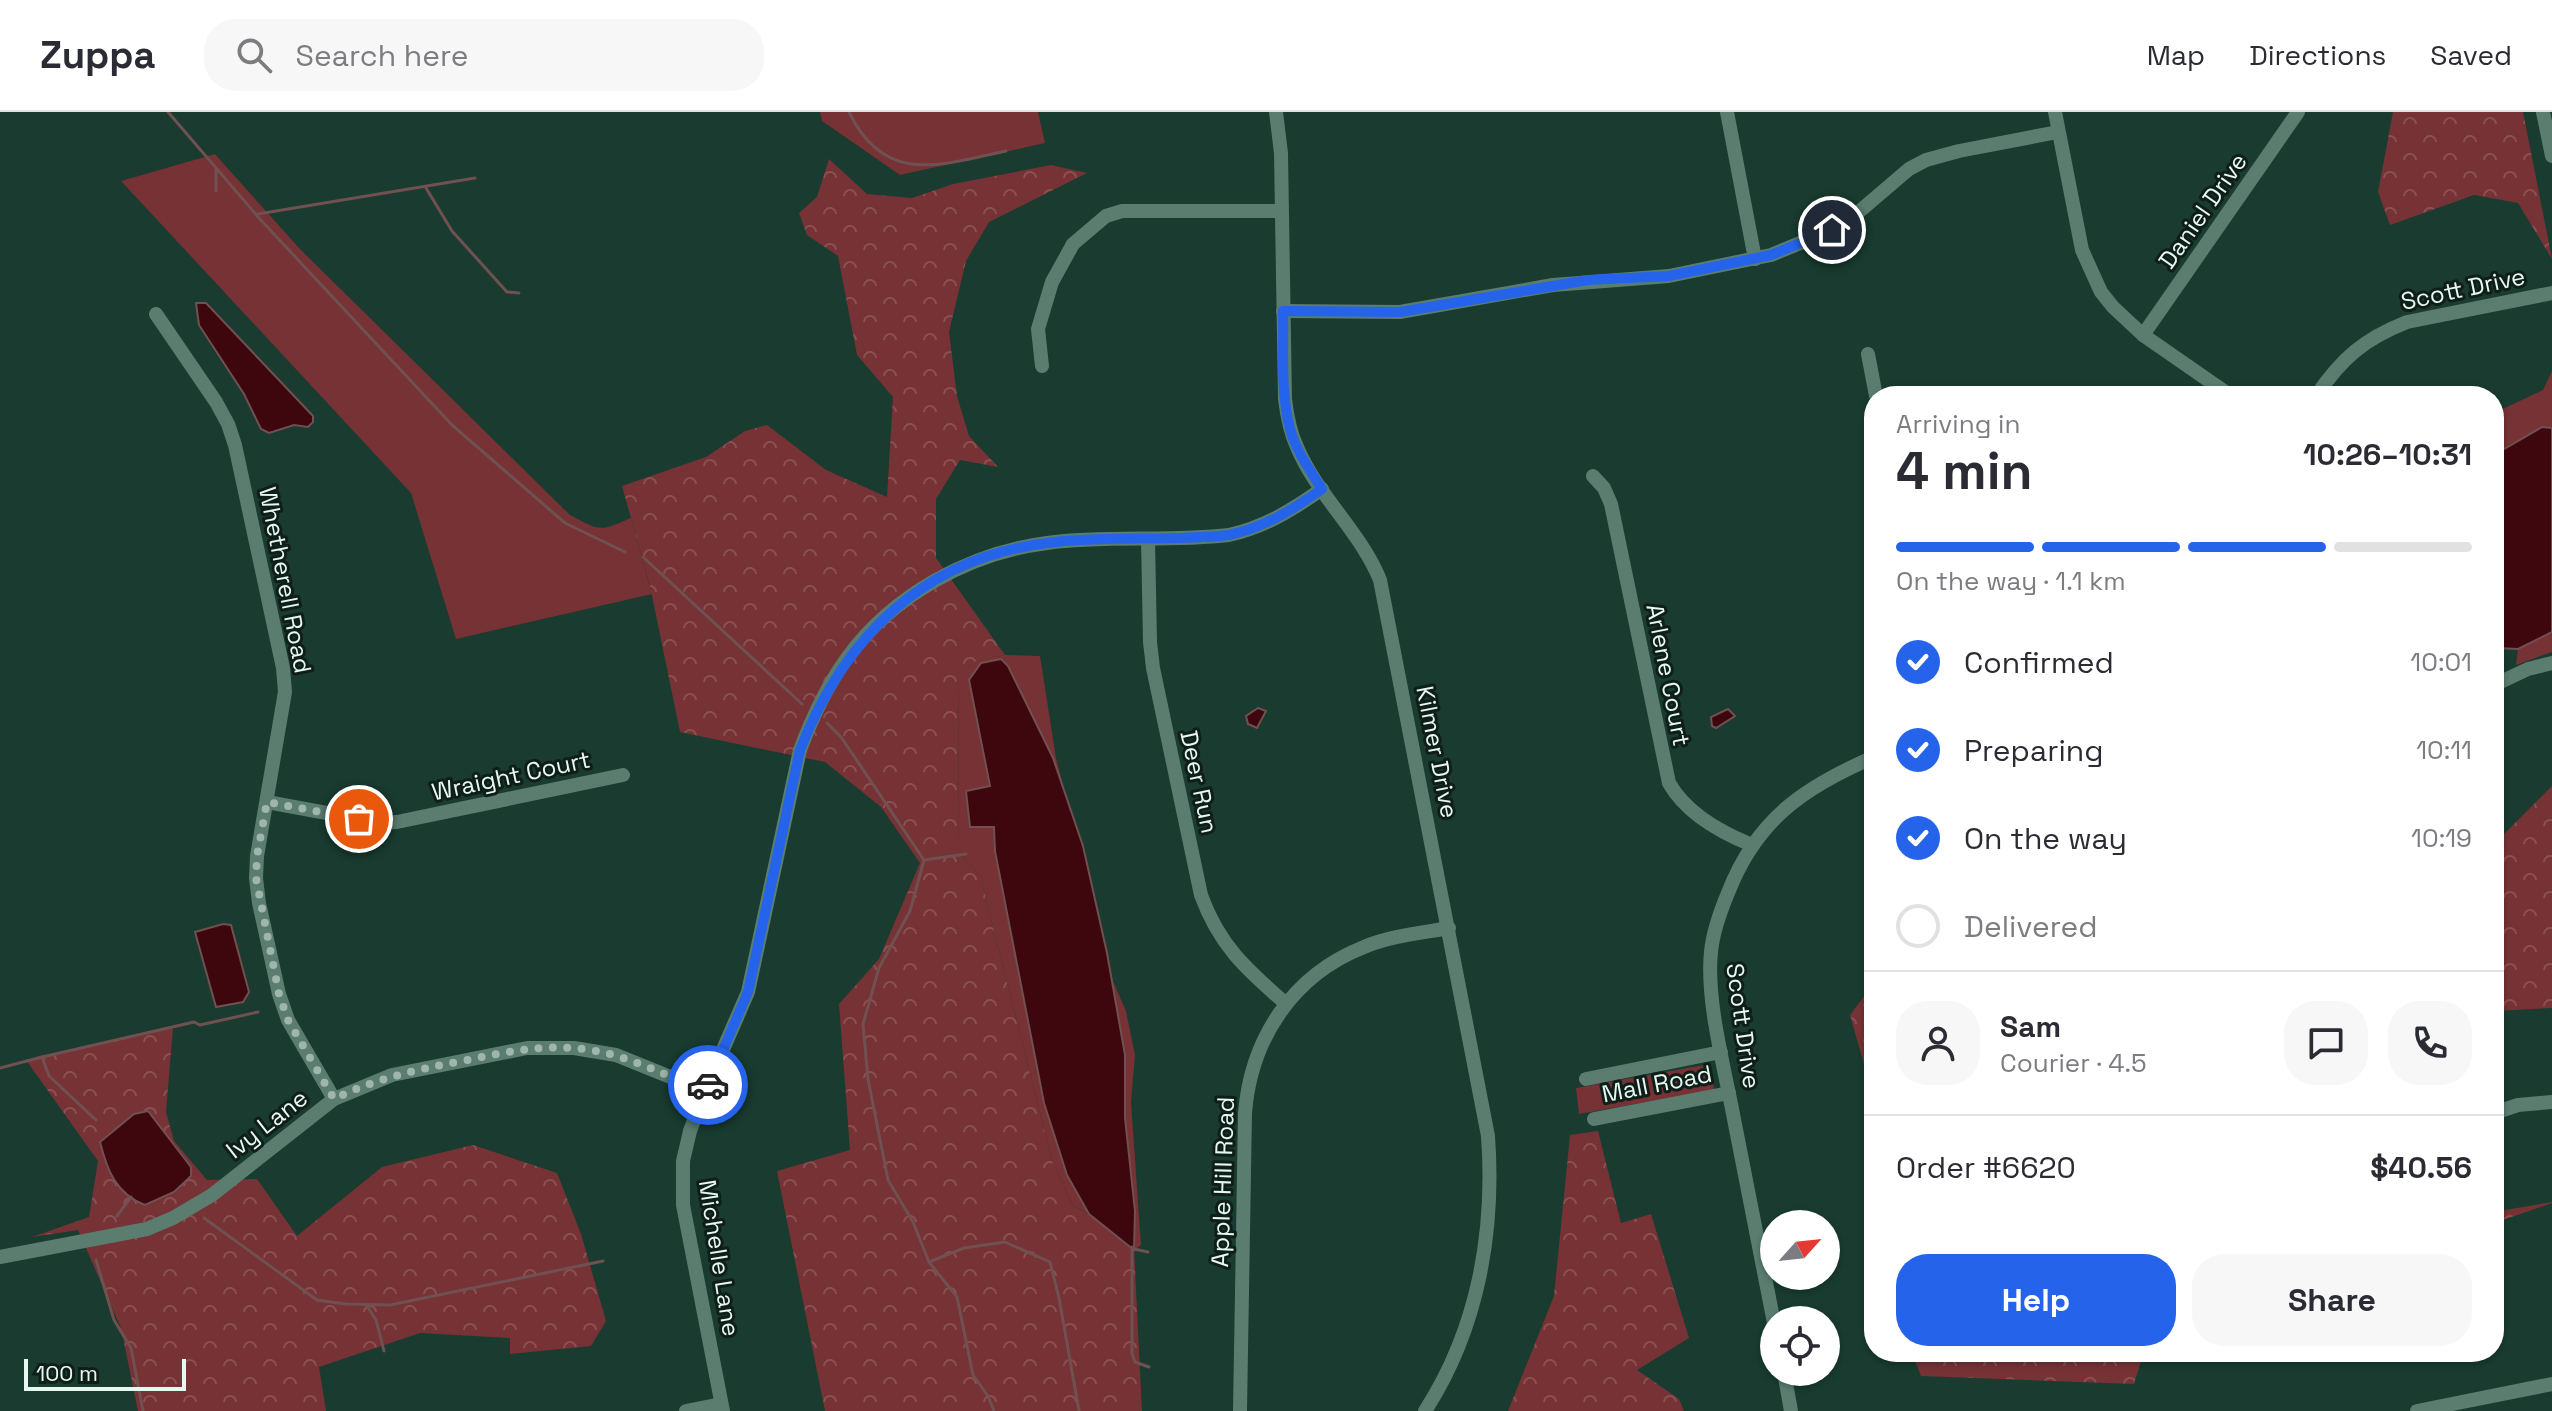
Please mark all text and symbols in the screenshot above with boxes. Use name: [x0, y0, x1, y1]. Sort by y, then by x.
search box: [204, 19, 764, 91]
text: Zuppa: [40, 31, 156, 79]
icon: search: [232, 33, 276, 77]
text: Search here: [296, 36, 468, 75]
text: Map: [2147, 37, 2205, 73]
text: Directions: [2249, 37, 2386, 73]
text: Saved: [2430, 37, 2512, 73]
street label: Daniel Drive: [2151, 147, 2254, 275]
pin: [1798, 196, 1866, 264]
icon: home: [1810, 208, 1854, 252]
street label: Scott Drive: [2398, 260, 2528, 317]
text: Arriving in: [1896, 407, 2020, 441]
text: 10:26–10:31: [2303, 435, 2472, 474]
text: 4 min: [1896, 438, 2033, 504]
street label: Whetherell Road: [252, 484, 319, 676]
text: On the way · 1.1 km: [1896, 564, 2126, 598]
street label: Arlene Court: [1640, 601, 1697, 749]
icon: check: [1896, 640, 1940, 684]
text: Confirmed: [1964, 643, 2114, 682]
text: 10:01: [2410, 645, 2472, 679]
street label: Kilmer Drive: [1409, 683, 1465, 821]
street label: Deer Run: [1174, 728, 1225, 836]
icon: check: [1896, 728, 1940, 772]
text: Preparing: [1964, 731, 2103, 770]
text: 10:11: [2416, 733, 2472, 767]
street label: Wraight Court: [429, 744, 593, 807]
pin: [325, 785, 393, 853]
icon: bag: [337, 797, 381, 841]
icon: check: [1896, 816, 1940, 860]
text: On the way: [1964, 819, 2127, 858]
text: 10:19: [2411, 821, 2472, 855]
text: Delivered: [1964, 907, 2098, 946]
street label: Scott Drive: [1719, 961, 1768, 1091]
button: person: [1896, 1001, 1980, 1085]
button: chat: [2284, 1001, 2368, 1085]
button: phone: [2388, 1001, 2472, 1085]
text: Sam: [2000, 1007, 2061, 1046]
courier: [668, 1045, 748, 1125]
text: Courier · 4.5: [2000, 1046, 2147, 1080]
street label: Mall Road: [1599, 1058, 1715, 1109]
icon: car: [686, 1063, 730, 1107]
street label: Ivy Lane: [220, 1082, 314, 1165]
street label: Apple Hill Road: [1204, 1096, 1241, 1268]
text: Order #6620: [1896, 1148, 2076, 1187]
text: $40.56: [2370, 1148, 2472, 1187]
street label: Michelle Lane: [692, 1178, 747, 1338]
north arrow: [1760, 1210, 1840, 1290]
map controls: [1760, 1210, 1840, 1386]
button: Help: [1896, 1254, 2176, 1346]
button: Share: [2192, 1254, 2472, 1346]
button: locate: [1760, 1306, 1840, 1386]
scale bar: [24, 1355, 186, 1391]
text: 100 m: [36, 1359, 98, 1387]

